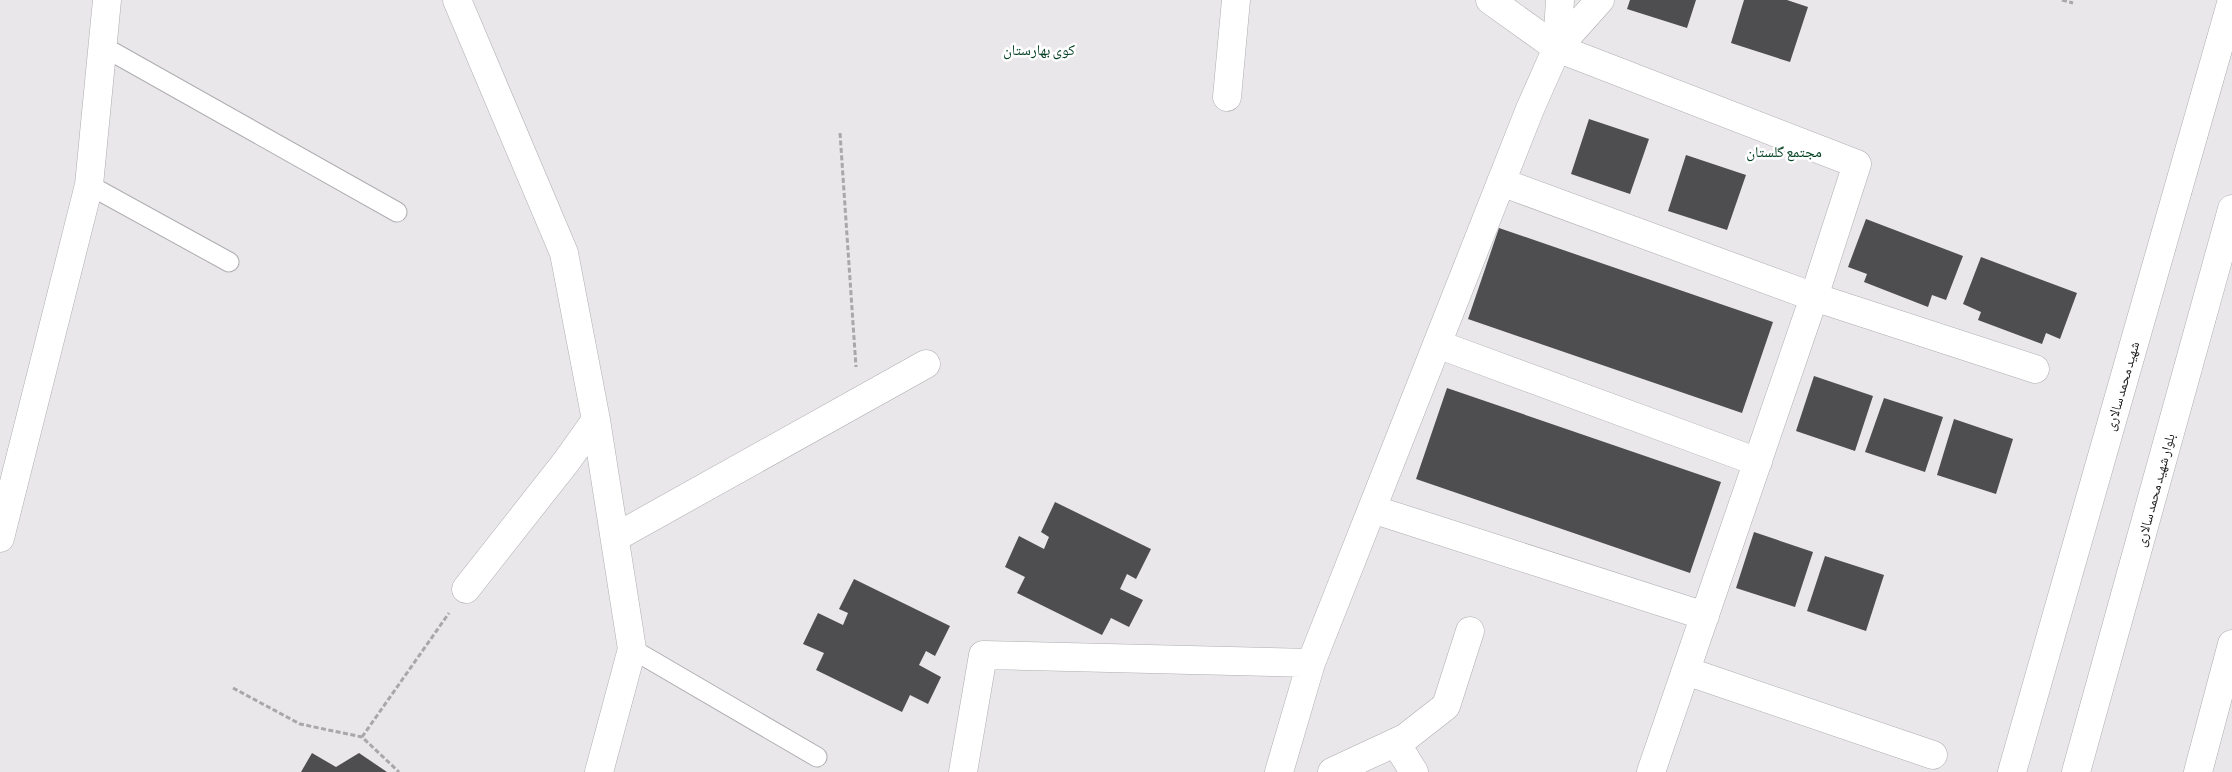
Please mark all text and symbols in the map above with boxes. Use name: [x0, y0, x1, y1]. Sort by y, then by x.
district label: کوی بهارستان: [1003, 41, 1075, 60]
district label: مجتمع گلستان: [1746, 143, 1822, 162]
street label: شهید محمد سالاری: [2102, 339, 2143, 433]
street label: بلوار شهید محمد سالاری: [2132, 431, 2179, 549]

